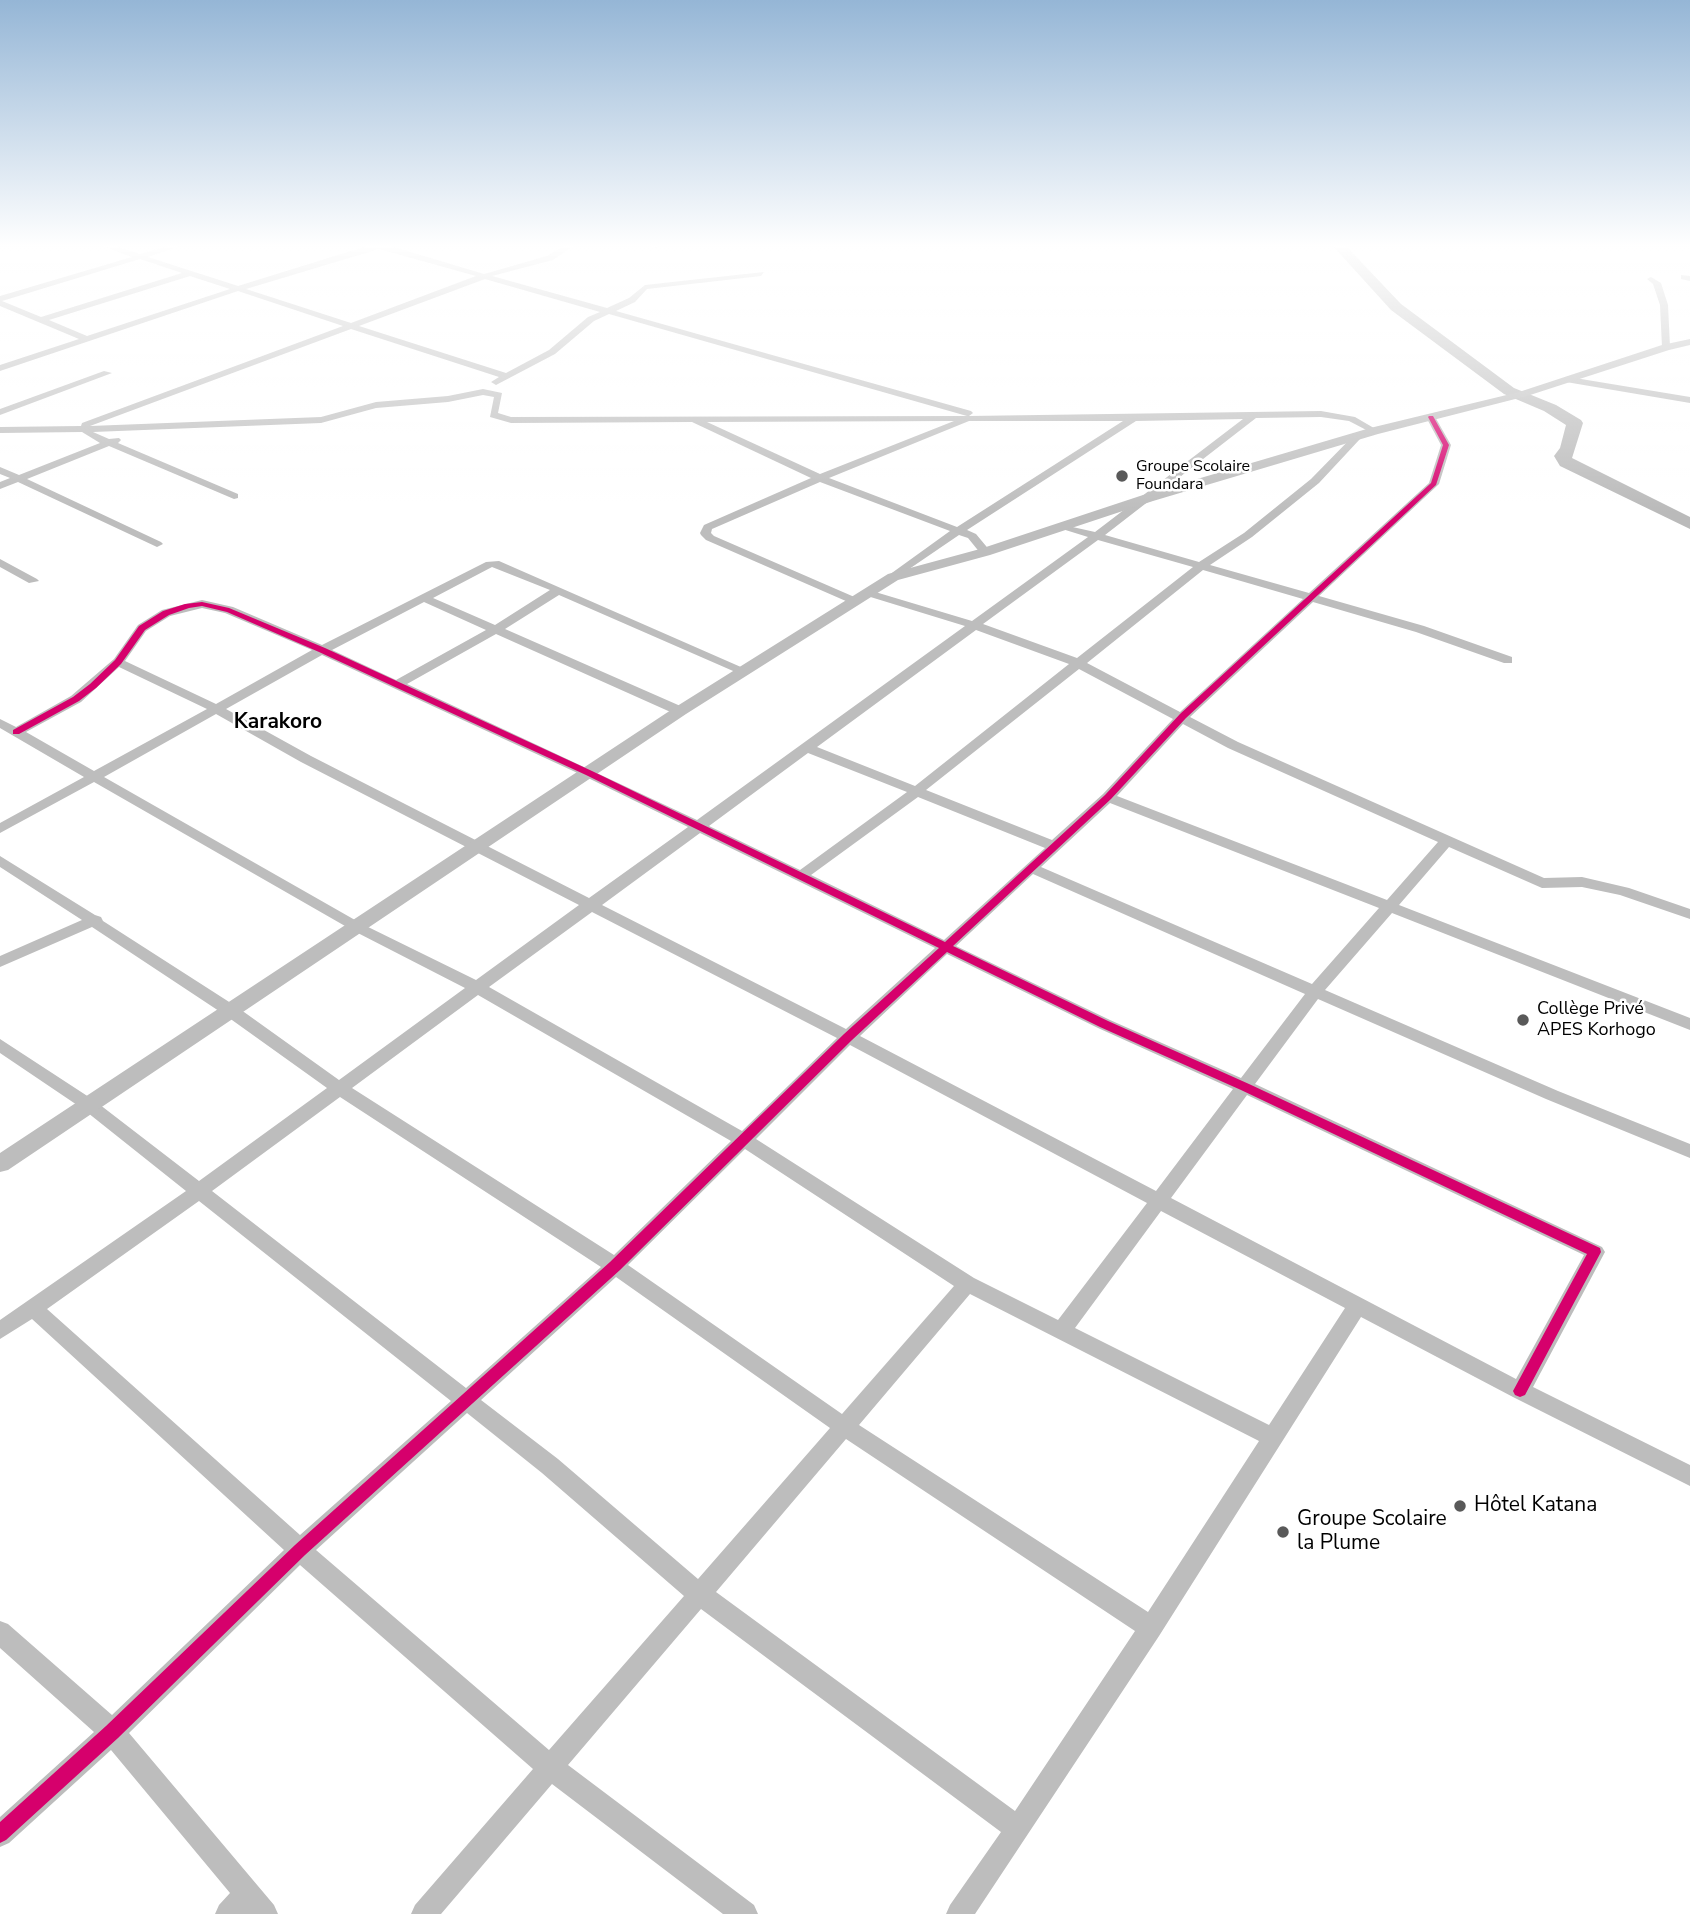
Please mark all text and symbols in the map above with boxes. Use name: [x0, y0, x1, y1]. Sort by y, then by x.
place label: Groupe Scolaire Foundara: [1136, 457, 1250, 495]
marker: Groupe Scolaire Foundara: [1114, 468, 1130, 484]
district label: Karakoro: [234, 710, 322, 736]
place label: Collège Privé APES Korhogo: [1537, 999, 1656, 1042]
marker: Collège Privé APES Korhogo: [1515, 1012, 1531, 1028]
place label: Hôtel Katana: [1474, 1493, 1597, 1519]
marker: Hôtel Katana: [1452, 1498, 1468, 1514]
place label: Groupe Scolaire la Plume: [1297, 1507, 1447, 1557]
marker: Groupe Scolaire la Plume: [1275, 1524, 1291, 1540]

